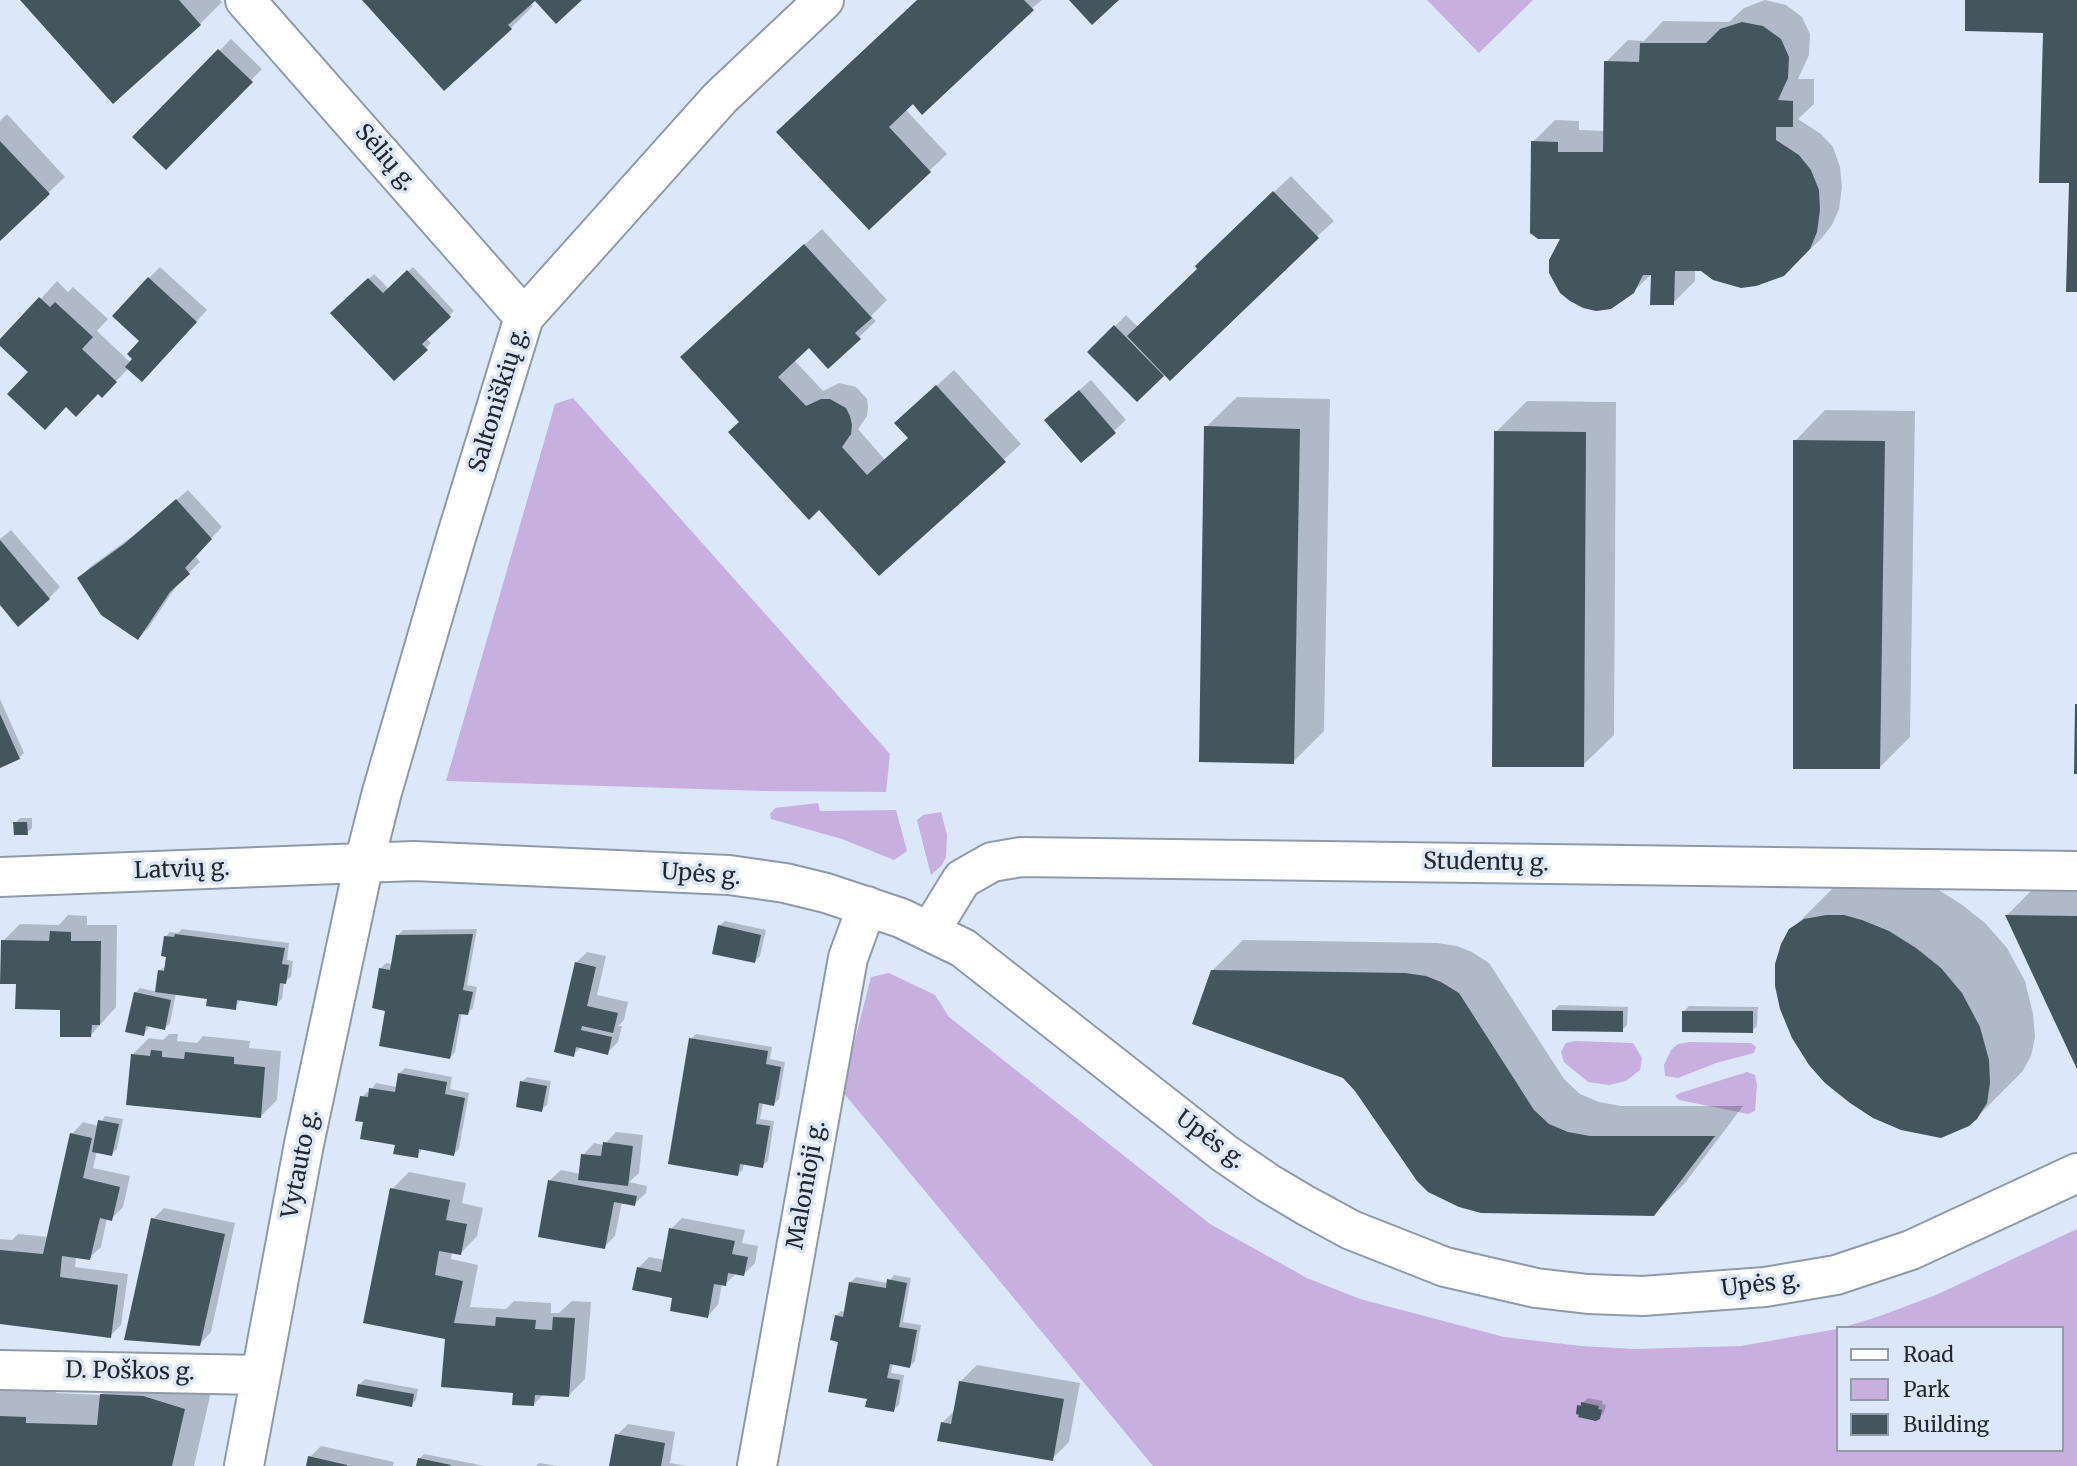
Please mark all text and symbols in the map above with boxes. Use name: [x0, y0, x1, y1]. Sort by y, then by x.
street label: Sėlių g.: [349, 119, 421, 197]
street label: Saltoniškių g.: [464, 324, 534, 476]
street label: Studentų g.: [1423, 848, 1549, 878]
street label: Latvių g.: [134, 855, 230, 885]
street label: Upės g.: [660, 858, 742, 892]
street label: Upės g.: [1170, 1105, 1250, 1175]
street label: Vytauto g.: [277, 1107, 325, 1221]
street label: Malonioji g.: [782, 1118, 832, 1252]
street label: Upės g.: [1720, 1266, 1802, 1304]
legend: [1836, 1326, 2063, 1452]
text: Road: [1903, 1341, 1954, 1368]
street label: D. Poškos g.: [65, 1357, 195, 1387]
text: Park: [1903, 1376, 1950, 1403]
text: Building: [1903, 1411, 1989, 1438]

